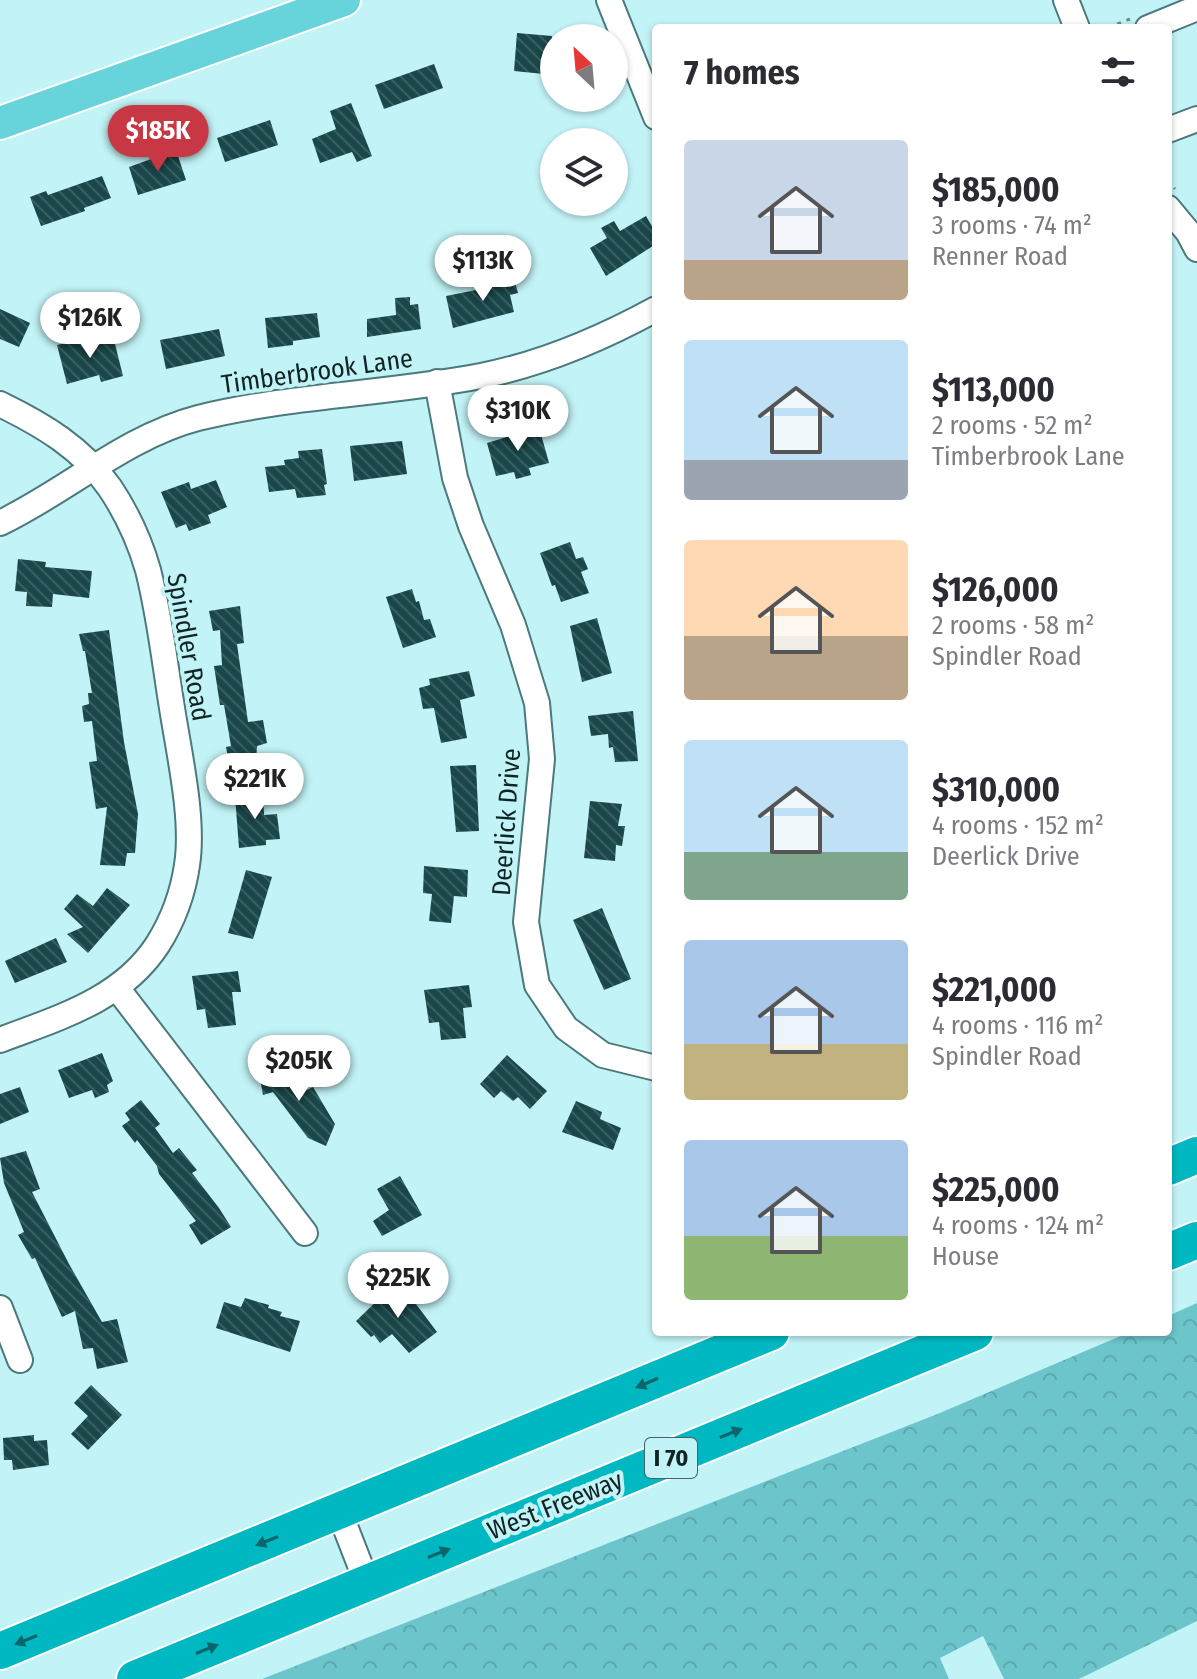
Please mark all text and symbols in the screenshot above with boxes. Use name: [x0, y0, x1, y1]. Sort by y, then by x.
north arrow: [540, 24, 628, 112]
map controls: [540, 24, 628, 216]
icon: filters: [1096, 50, 1140, 94]
text: 7 homes: [684, 52, 800, 93]
pin: $185K: [102, 105, 214, 173]
text: $185K: [126, 115, 190, 146]
button: layers: [540, 128, 628, 216]
text: $185,000: [932, 169, 1060, 210]
icon: home: [748, 172, 844, 268]
text: 3 rooms · 74 m²: [932, 210, 1092, 241]
pin: $113K: [427, 235, 539, 303]
text: Renner Road: [932, 241, 1068, 272]
text: $113K: [453, 245, 513, 276]
pin: $126K: [34, 292, 146, 360]
text: $126K: [58, 302, 122, 333]
street label: Timberbrook Lane: [219, 343, 415, 400]
text: $113,000: [932, 369, 1055, 410]
icon: home: [748, 372, 844, 468]
pin: $310K: [462, 385, 574, 453]
text: $310K: [485, 395, 551, 426]
text: 2 rooms · 52 m²: [932, 410, 1093, 441]
text: Timberbrook Lane: [932, 441, 1125, 472]
text: $126,000: [932, 569, 1059, 610]
street label: Spindler Road: [160, 571, 217, 723]
icon: home: [748, 572, 844, 668]
text: 2 rooms · 58 m²: [932, 610, 1094, 641]
text: Spindler Road: [932, 641, 1082, 672]
street label: Deerlick Drive: [486, 747, 527, 897]
pin: $221K: [199, 753, 311, 821]
text: $221K: [224, 763, 286, 794]
text: $310,000: [932, 769, 1060, 810]
icon: home: [748, 772, 844, 868]
text: 4 rooms · 152 m²: [932, 810, 1104, 841]
text: Deerlick Drive: [932, 841, 1080, 872]
text: $221,000: [932, 969, 1057, 1010]
icon: home: [748, 972, 844, 1068]
text: 4 rooms · 116 m²: [932, 1010, 1103, 1041]
pin: $205K: [243, 1035, 355, 1103]
text: Spindler Road: [932, 1041, 1082, 1072]
text: $205K: [266, 1045, 332, 1076]
text: $225,000: [932, 1169, 1060, 1210]
icon: home: [748, 1172, 844, 1268]
text: 4 rooms · 124 m²: [932, 1210, 1104, 1241]
text: House: [932, 1241, 999, 1272]
pin: $225K: [342, 1252, 454, 1320]
text: $225K: [366, 1262, 430, 1293]
one-way arrow: [635, 1377, 659, 1390]
one-way arrow: [719, 1426, 743, 1439]
road number: I 70: [645, 1438, 697, 1478]
street label: West Freeway: [483, 1464, 628, 1547]
one-way arrow: [255, 1534, 279, 1547]
one-way arrow: [427, 1547, 451, 1560]
one-way arrow: [15, 1633, 38, 1646]
one-way arrow: [195, 1643, 219, 1656]

